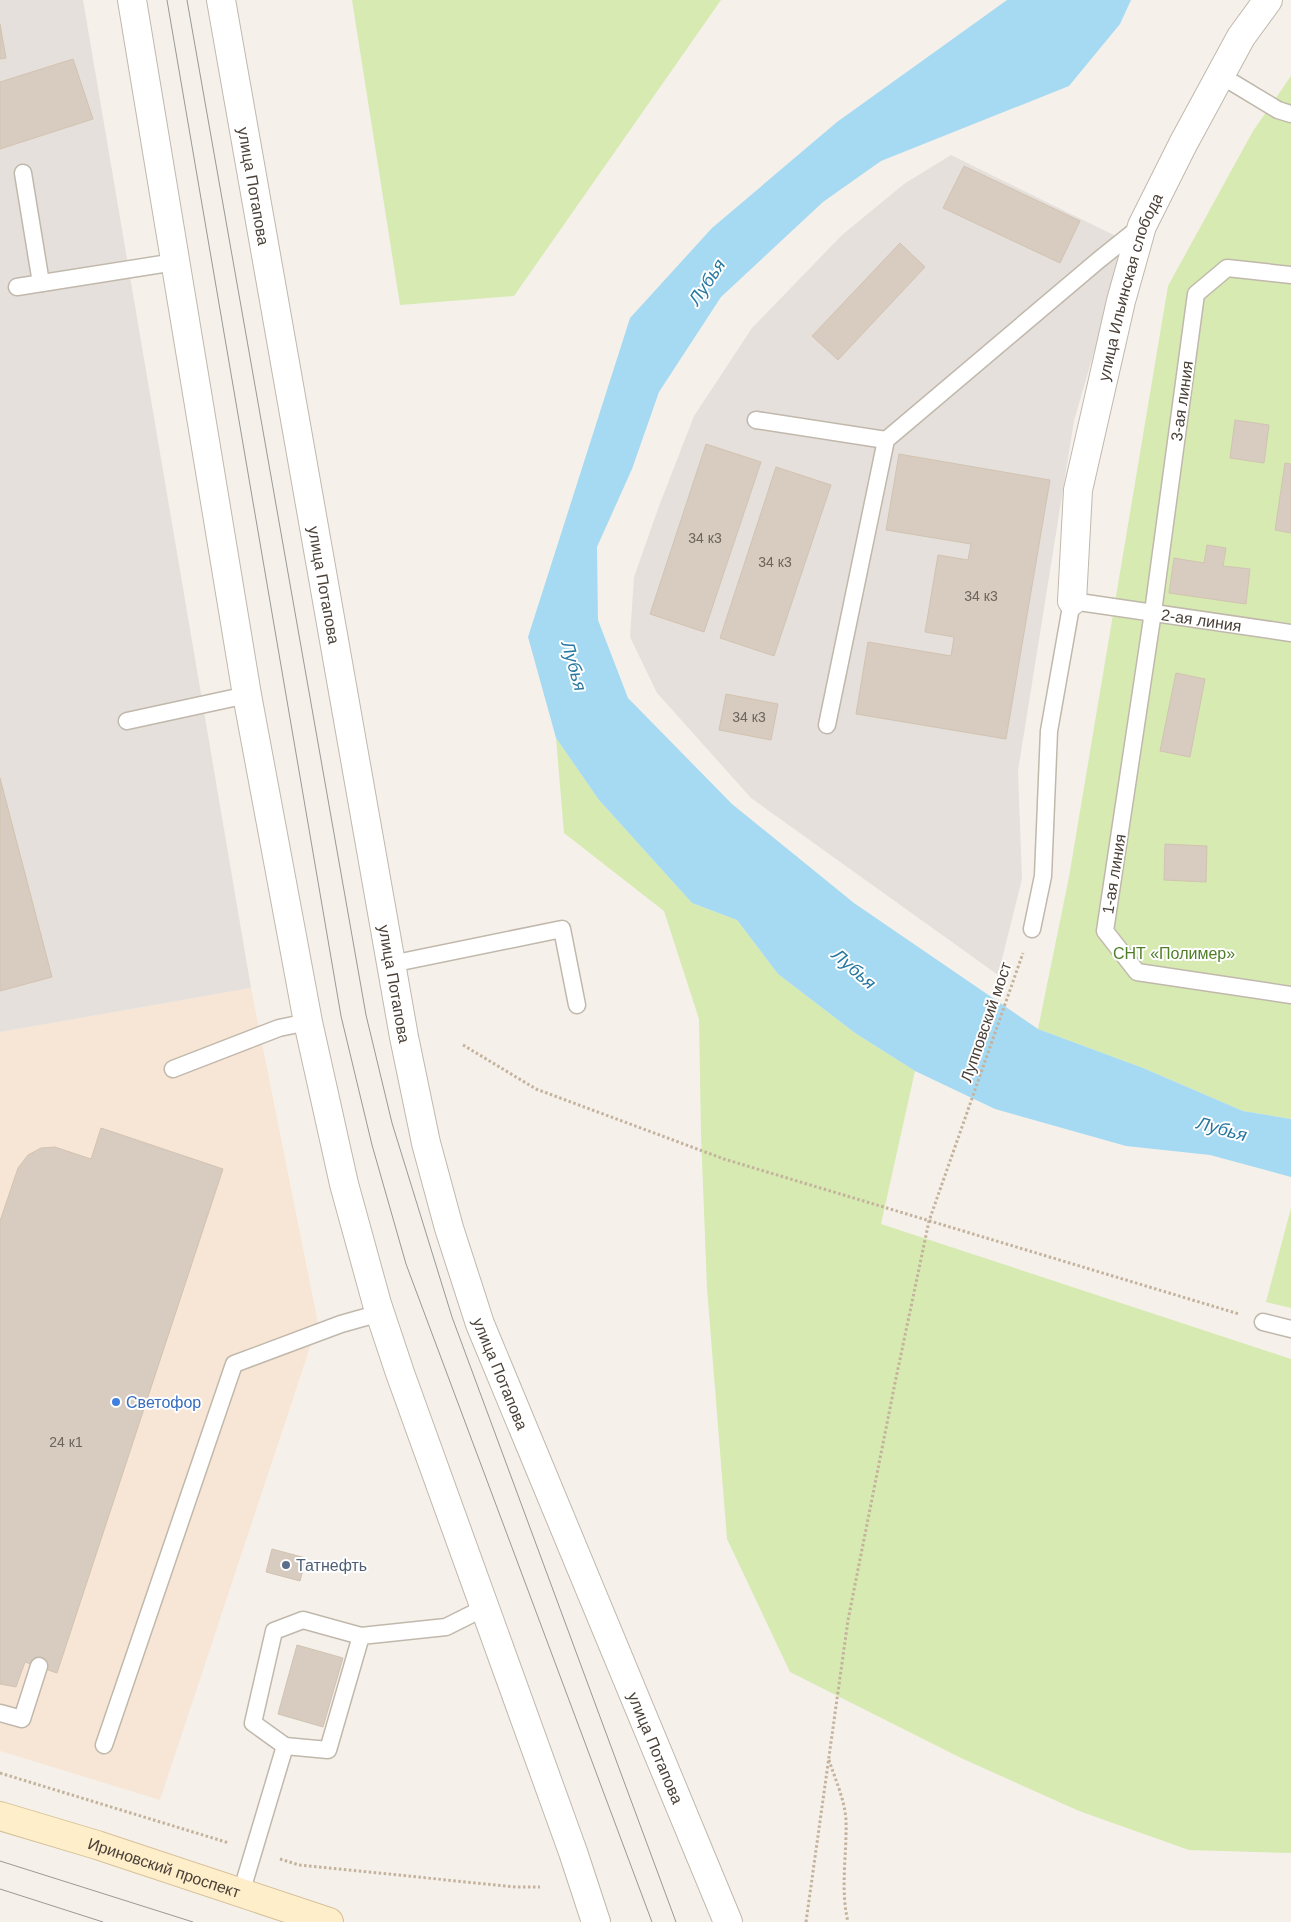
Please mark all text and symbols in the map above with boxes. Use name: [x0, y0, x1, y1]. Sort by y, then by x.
street label: улица Потапова: [235, 126, 273, 246]
street label: улица Ильинская слобода: [1095, 190, 1166, 382]
water label: Лубья: [684, 255, 730, 310]
street label: 3-ая линия: [1168, 360, 1196, 442]
street label: улица Потапова: [305, 525, 343, 645]
house number: 34 к3: [688, 530, 722, 546]
house number: 34 к3: [758, 554, 792, 570]
house number: 34 к3: [964, 588, 998, 604]
street label: 2-ая линия: [1160, 606, 1243, 634]
water label: Лубья: [557, 638, 591, 694]
house number: 34 к3: [732, 709, 766, 725]
street label: 1-ая линия: [1099, 833, 1129, 915]
street label: улица Потапова: [376, 924, 413, 1044]
water label: Лубья: [827, 944, 880, 994]
park label: СНТ «Полимер»: [1113, 945, 1235, 962]
street label: Лупповский мост: [957, 959, 1015, 1084]
water label: Лубья: [1194, 1112, 1250, 1145]
street label: улица Потапова: [470, 1316, 531, 1432]
place label: Светофор: [126, 1394, 201, 1411]
marker: Светофор: [110, 1396, 122, 1408]
house number: 24 к1: [49, 1434, 83, 1450]
place label: Татнефть: [296, 1557, 367, 1574]
marker: Татнефть: [280, 1559, 292, 1571]
street label: улица Потапова: [625, 1689, 687, 1806]
street label: Ириновский проспект: [86, 1834, 243, 1901]

